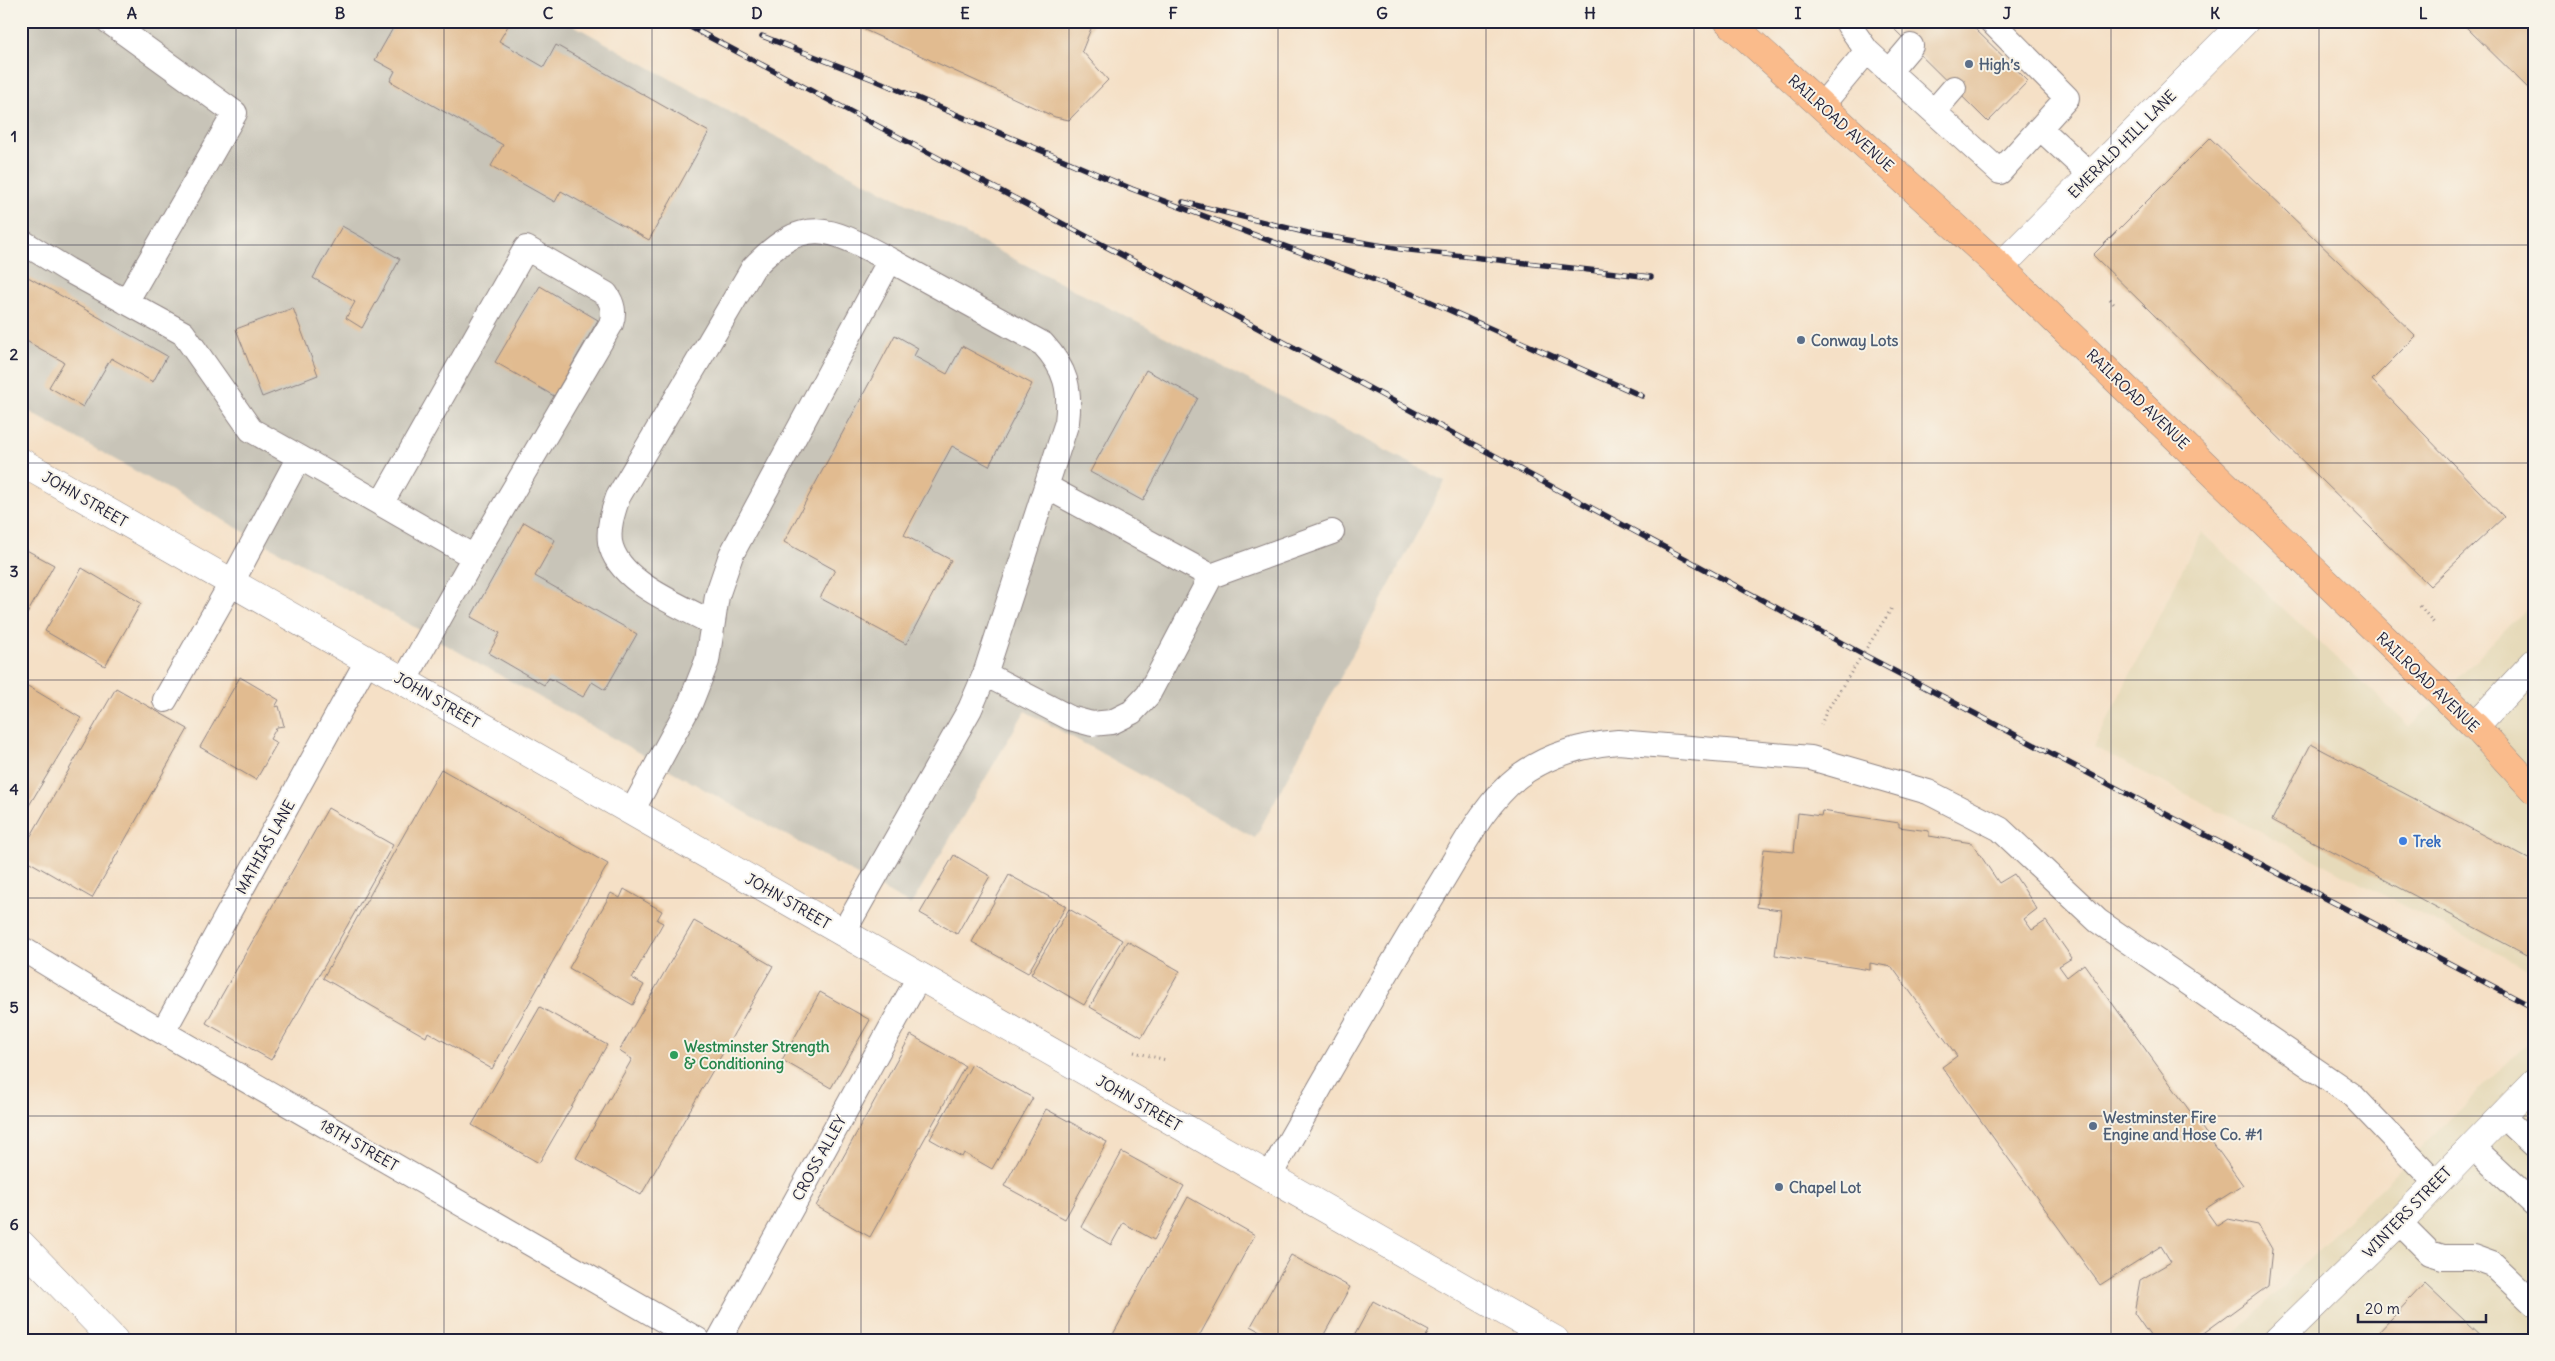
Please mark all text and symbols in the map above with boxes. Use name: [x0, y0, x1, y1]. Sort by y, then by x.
text: A: [127, 3, 137, 23]
text: B: [335, 3, 346, 23]
text: C: [543, 3, 554, 23]
text: D: [751, 3, 763, 23]
text: E: [960, 3, 970, 23]
text: F: [1168, 3, 1178, 23]
text: G: [1376, 3, 1388, 23]
text: H: [1584, 3, 1596, 23]
text: I: [1795, 3, 1802, 23]
text: J: [2003, 3, 2012, 23]
text: K: [2210, 3, 2220, 23]
text: L: [2419, 3, 2428, 23]
place label: High’s: [1979, 55, 2020, 75]
marker: High’s: [1963, 58, 1975, 70]
street label: RAILROAD AVENUE: [1784, 71, 1898, 176]
street label: EMERALD HILL LANE: [2064, 86, 2180, 202]
text: 1: [11, 126, 17, 146]
place label: Conway Lots: [1811, 331, 1898, 351]
marker: Conway Lots: [1795, 334, 1807, 346]
text: 2: [10, 344, 19, 364]
street label: RAILROAD AVENUE: [2083, 345, 2193, 453]
street label: JOHN STREET: [39, 467, 131, 531]
text: 3: [9, 561, 19, 581]
street label: RAILROAD AVENUE: [2373, 628, 2483, 736]
street label: JOHN STREET: [391, 668, 483, 732]
text: 4: [9, 779, 19, 799]
street label: MATHIAS LANE: [231, 796, 299, 897]
place label: Trek: [2413, 832, 2442, 851]
marker: Trek: [2397, 835, 2409, 847]
street label: JOHN STREET: [742, 869, 834, 933]
text: 5: [9, 997, 19, 1017]
place label: Westminster Strength & Conditioning: [684, 1037, 830, 1074]
marker: Westminster Strength & Conditioning: [668, 1049, 680, 1061]
street label: JOHN STREET: [1093, 1071, 1185, 1135]
place label: Westminster Fire Engine and Hose Co. #1: [2103, 1108, 2263, 1145]
street label: CROSS ALLEY: [788, 1112, 850, 1204]
street label: 18TH STREET: [316, 1115, 402, 1175]
marker: Westminster Fire Engine and Hose Co. #1: [2087, 1120, 2099, 1132]
street label: WINTERS STREET: [2359, 1162, 2456, 1262]
place label: Chapel Lot: [1789, 1178, 1862, 1198]
marker: Chapel Lot: [1773, 1181, 1785, 1193]
text: 6: [9, 1214, 19, 1234]
scale bar: [2358, 1291, 2485, 1323]
text: 20 m: [2365, 1299, 2400, 1318]

